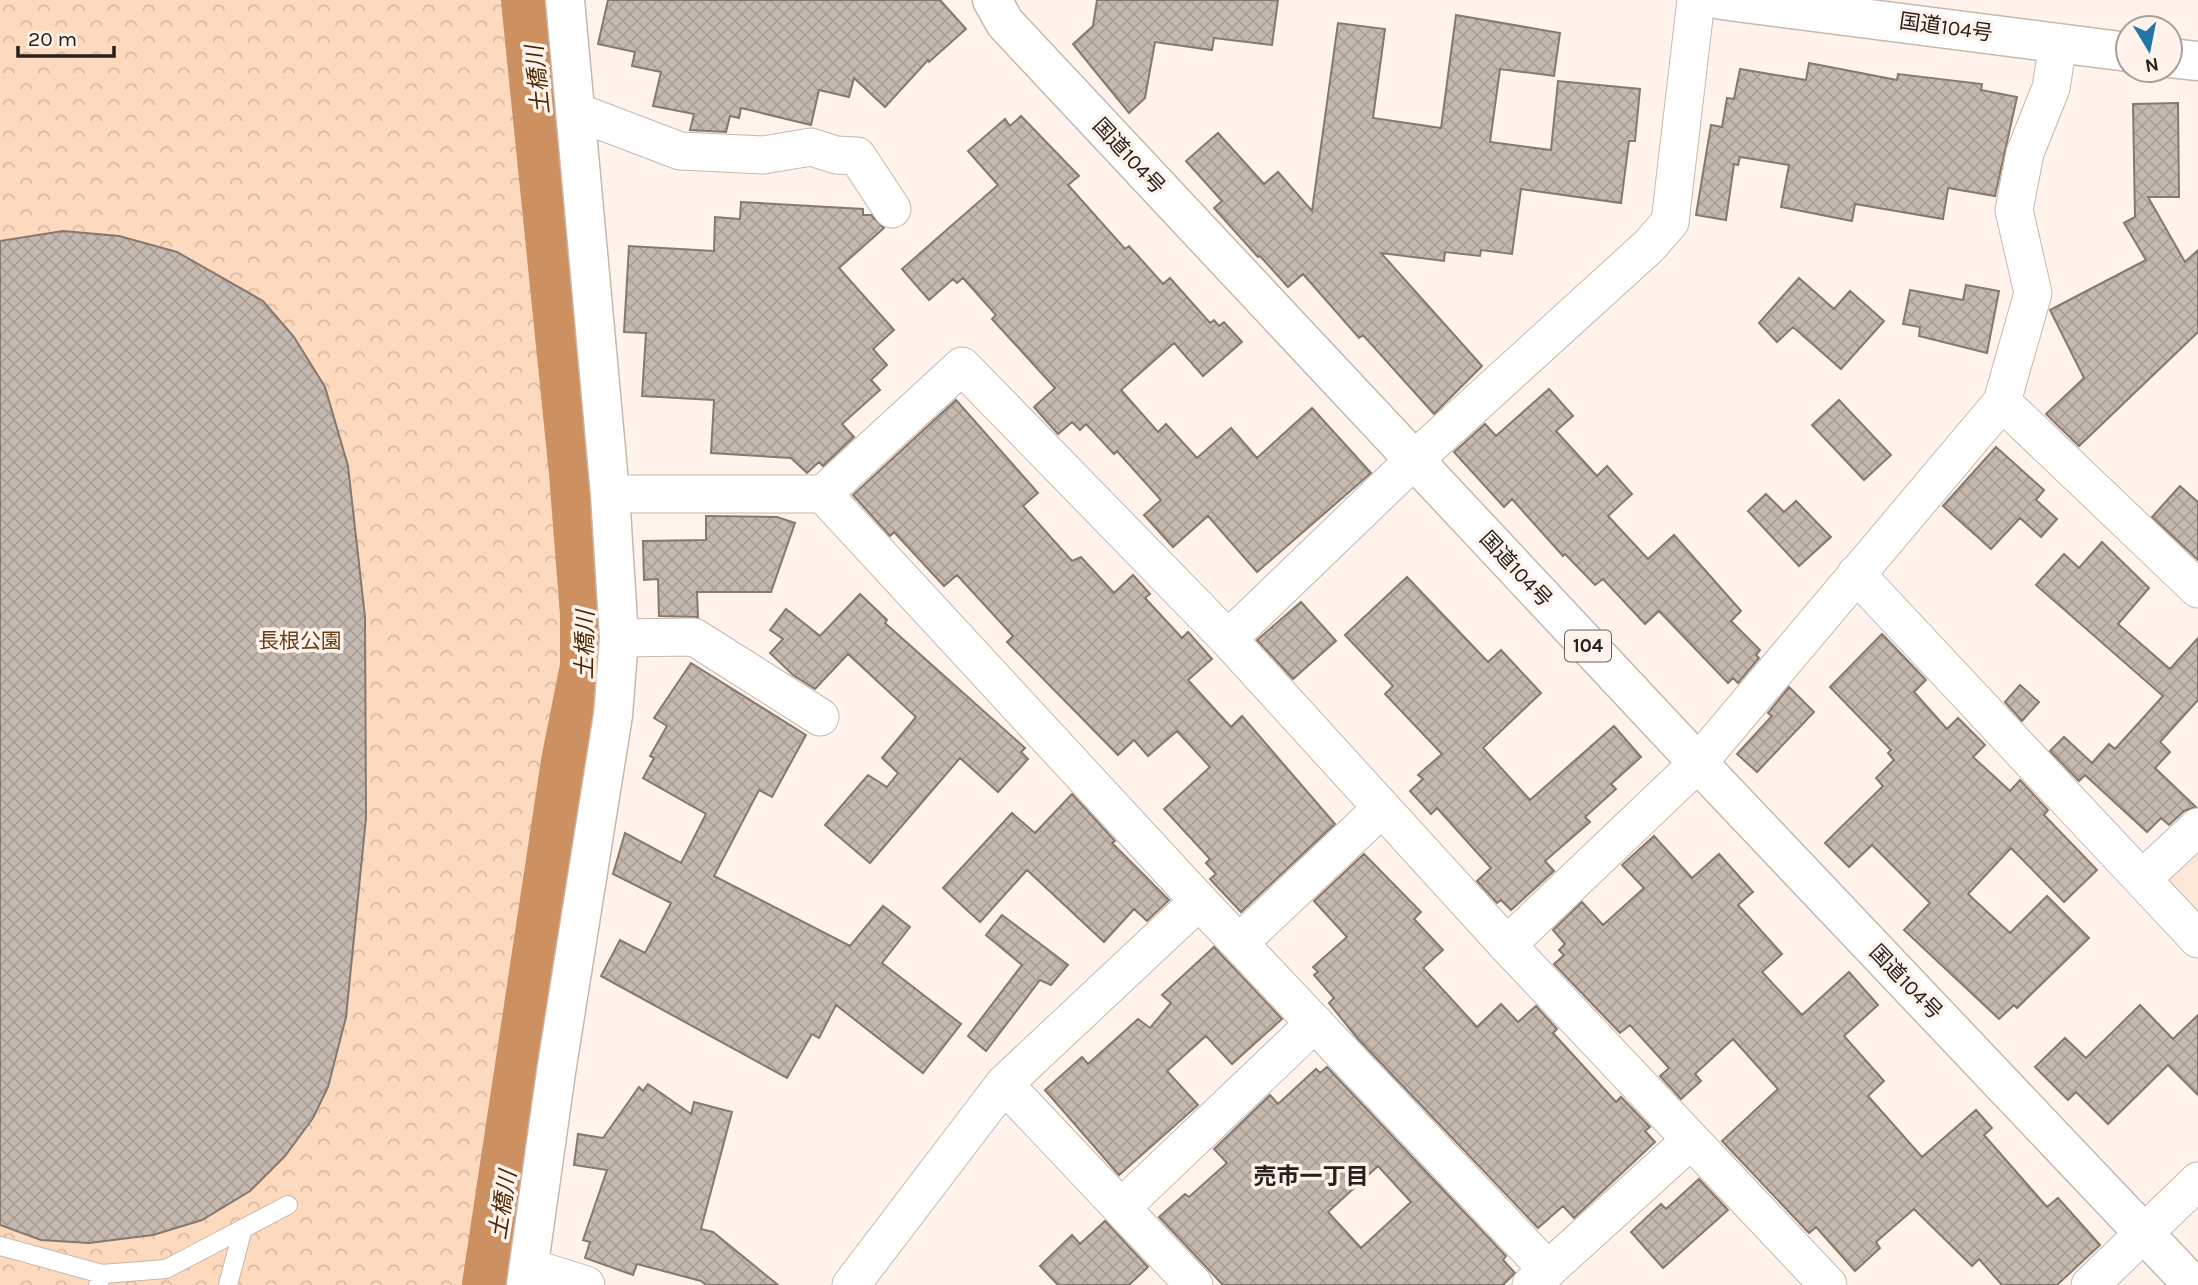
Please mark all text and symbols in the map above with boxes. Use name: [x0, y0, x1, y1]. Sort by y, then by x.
street label: 国道104号: [1898, 9, 1994, 45]
scale bar: [18, 14, 114, 58]
north arrow: [2114, 14, 2184, 84]
text: 20 m: [28, 27, 77, 51]
water label: 土橋川: [521, 41, 555, 116]
text: N: [2143, 53, 2160, 77]
street label: 国道104号: [1088, 113, 1170, 199]
street label: 国道104号: [1475, 526, 1557, 612]
water label: 土橋川: [571, 607, 599, 680]
park label: 長根公園: [258, 629, 342, 653]
road number: 104: [1565, 631, 1611, 662]
street label: 国道104号: [1865, 940, 1947, 1024]
district label: 売市一丁目: [1254, 1163, 1369, 1190]
water label: 土橋川: [484, 1166, 522, 1241]

